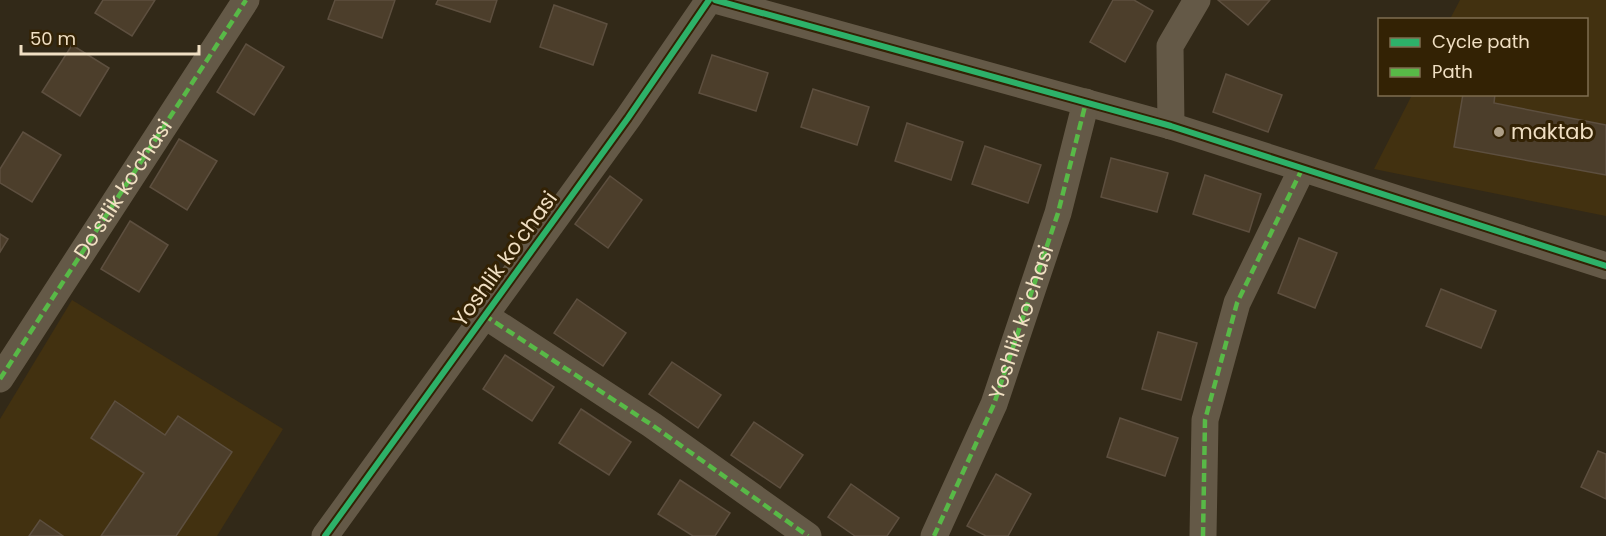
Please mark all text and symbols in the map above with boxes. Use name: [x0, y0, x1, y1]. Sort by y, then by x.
scale bar: [21, 18, 200, 56]
legend: [1378, 18, 1588, 96]
text: 50 m: [30, 26, 76, 51]
text: Cycle path: [1432, 29, 1530, 54]
text: Path: [1432, 59, 1473, 84]
street label: Do'stlik ko'chasi: [67, 114, 179, 265]
place label: maktab: [1511, 117, 1594, 146]
marker: maktab: [1492, 125, 1506, 139]
street label: Yoshlik ko'chasi: [446, 185, 564, 332]
street label: Yoshlik ko'chasi: [982, 241, 1060, 403]

